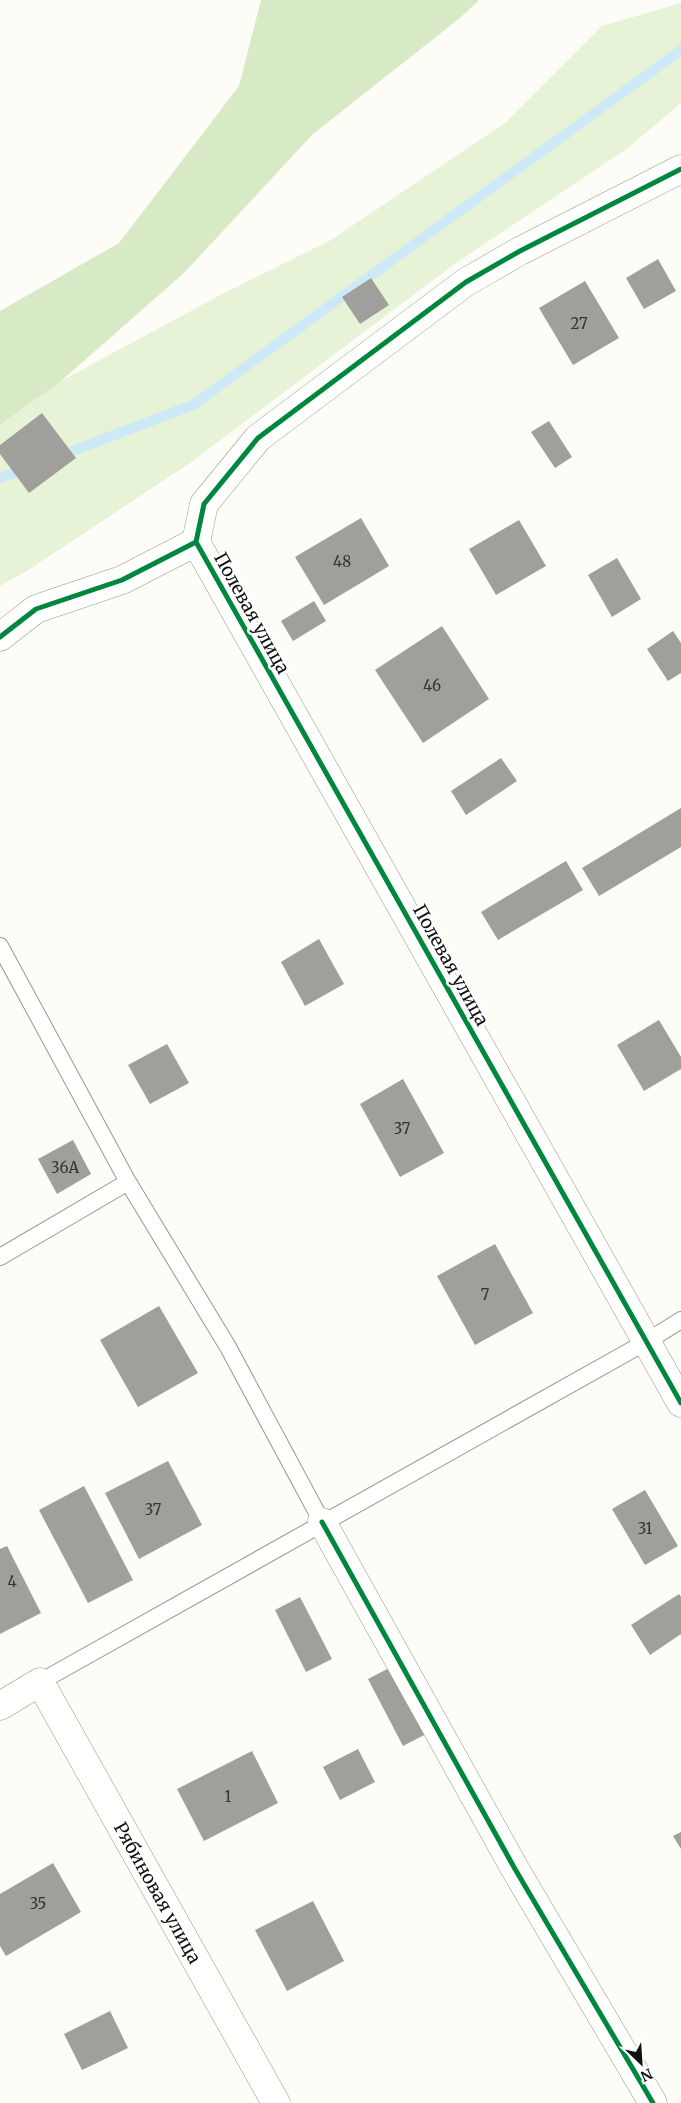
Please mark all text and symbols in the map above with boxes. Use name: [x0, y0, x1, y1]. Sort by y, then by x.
house number: 27: [571, 314, 588, 333]
street label: Полевая улица: [209, 548, 295, 678]
house number: 48: [333, 552, 351, 571]
house number: 46: [423, 676, 441, 695]
street label: Полевая улица: [408, 900, 494, 1030]
house number: 37: [394, 1119, 411, 1138]
house number: 36А: [51, 1158, 79, 1177]
house number: 7: [481, 1285, 490, 1304]
house number: 37: [145, 1500, 162, 1519]
house number: 31: [638, 1519, 653, 1538]
house number: 4: [7, 1572, 17, 1591]
house number: 1: [225, 1787, 232, 1806]
street label: Рябиновая улица: [109, 1818, 207, 1968]
house number: 35: [30, 1894, 46, 1913]
north arrow: [616, 2038, 666, 2088]
text: N: [638, 2064, 655, 2085]

